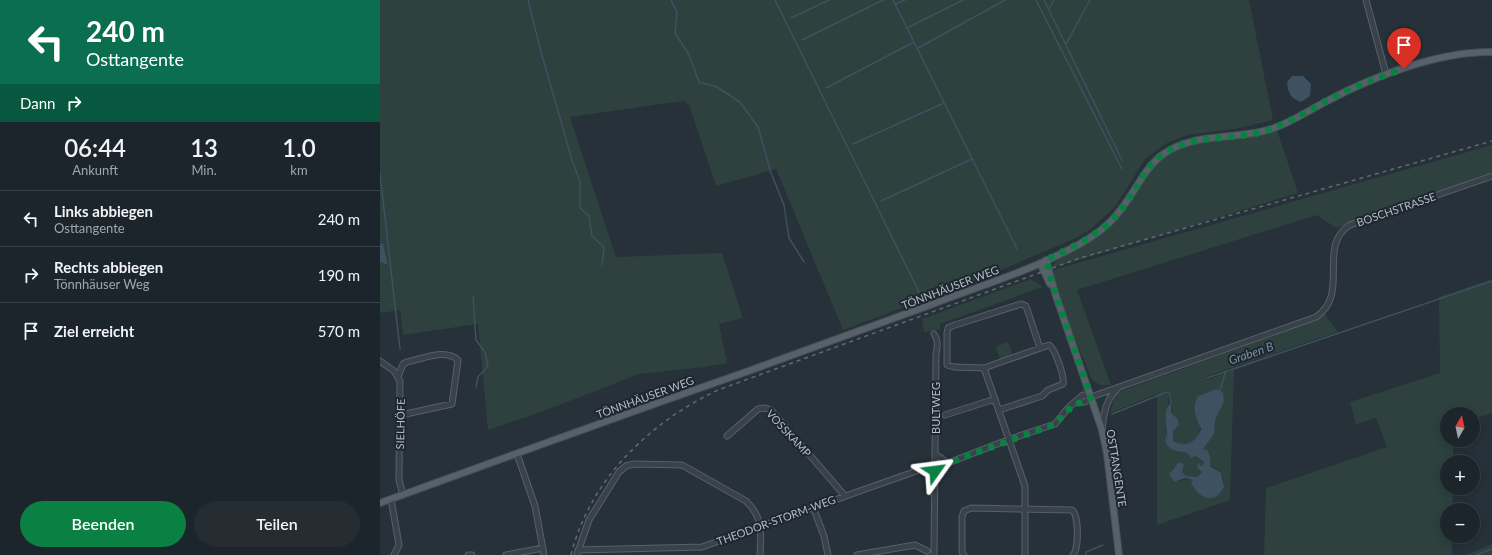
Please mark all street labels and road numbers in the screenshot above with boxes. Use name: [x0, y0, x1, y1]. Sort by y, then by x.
street label: BOSCHSTRASSE: [1355, 189, 1437, 229]
street label: TÖNNHÄUSER WEG: [900, 262, 1000, 312]
street label: TÖNNHÄUSER WEG: [594, 373, 696, 421]
street label: BULTWEG: [929, 382, 942, 434]
street label: SIELHÖFE: [393, 398, 407, 450]
street label: VOSSKAMP: [764, 407, 814, 459]
street label: OSTTANGENTE: [1104, 428, 1130, 508]
street label: THEODOR-STORM-WEG: [715, 492, 837, 548]

